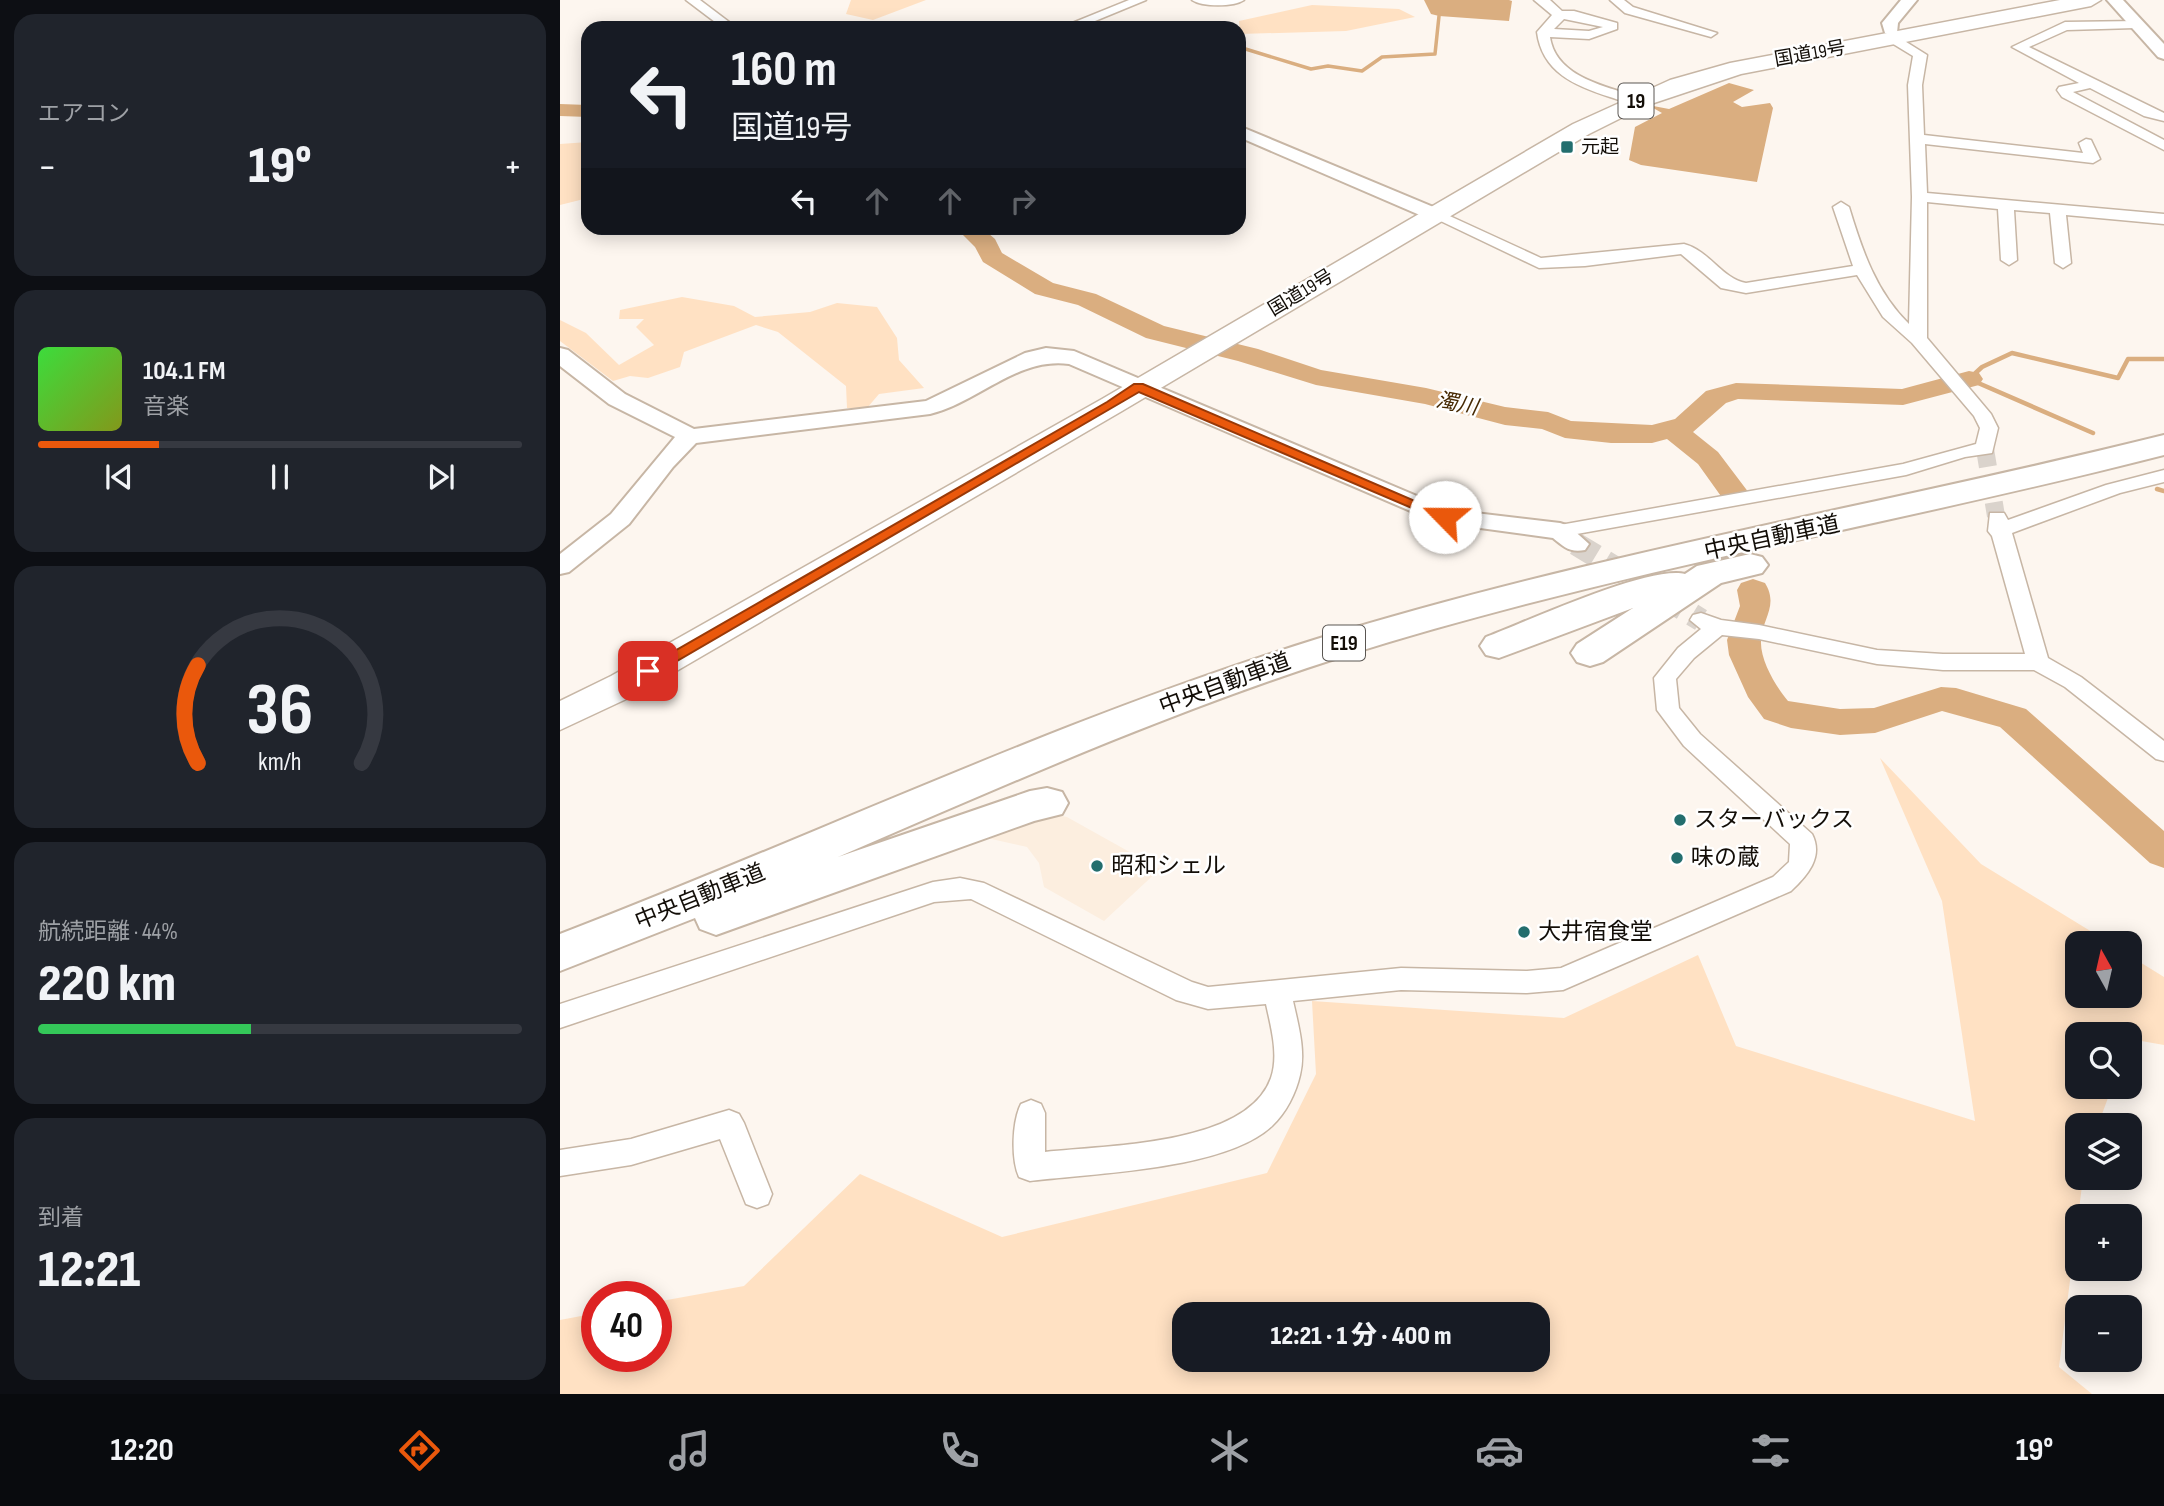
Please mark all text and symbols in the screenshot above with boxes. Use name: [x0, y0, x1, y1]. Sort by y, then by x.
street label: 国道19号: [1773, 36, 1847, 72]
text: 160 m: [731, 41, 837, 100]
icon: left: [616, 49, 707, 140]
road number: 19: [1618, 84, 1654, 119]
text: エアコン: [38, 100, 130, 128]
text: 国道19号: [731, 109, 852, 148]
text: 19°: [248, 135, 312, 198]
place label: 元起: [1581, 136, 1619, 159]
marker: 元起: [1559, 139, 1575, 155]
text: −: [38, 145, 57, 190]
text: +: [503, 145, 522, 190]
icon: left: [785, 182, 823, 220]
icon: ahead: [858, 182, 896, 220]
icon: ahead: [931, 182, 969, 220]
icon: right: [1004, 182, 1042, 220]
street label: 国道19号: [1264, 265, 1338, 321]
text: 104.1 FM: [143, 356, 225, 387]
water label: 濁川: [1434, 388, 1482, 421]
text: 音楽: [143, 393, 189, 421]
icon: previous: [100, 458, 138, 496]
icon: pause: [261, 458, 299, 496]
icon: next: [422, 458, 460, 496]
position arrow: [1408, 480, 1482, 554]
street label: 中央自動車道: [1702, 510, 1842, 566]
road number: E19: [1323, 626, 1365, 660]
pin: [618, 641, 678, 701]
street label: 中央自動車道: [1155, 647, 1295, 721]
icon: arrive: [629, 652, 667, 690]
text: 36: [247, 667, 313, 755]
text: km/h: [258, 747, 302, 778]
place label: スターバックス: [1694, 806, 1854, 834]
marker: スターバックス: [1672, 812, 1688, 828]
place label: 味の蔵: [1691, 844, 1760, 872]
marker: 味の蔵: [1669, 850, 1685, 866]
place label: 昭和シェル: [1111, 852, 1226, 880]
street label: 中央自動車道: [631, 858, 769, 936]
marker: 昭和シェル: [1089, 858, 1105, 874]
text: 航続距離 · 44%: [38, 918, 178, 946]
place label: 大井宿食堂: [1538, 918, 1653, 946]
marker: 大井宿食堂: [1516, 924, 1532, 940]
north arrow: [2065, 931, 2142, 1008]
map controls: [2065, 931, 2142, 1372]
text: 220 km: [38, 953, 176, 1016]
button: search: [2065, 1022, 2142, 1099]
button: layers: [2065, 1113, 2142, 1190]
text: 到着: [38, 1204, 84, 1232]
button: +: [2065, 1204, 2142, 1281]
text: 12:21: [38, 1239, 140, 1302]
speed limit sign: 40: [581, 1281, 672, 1372]
button: −: [2065, 1295, 2142, 1372]
text: 12:21 · 1 分 · 400 m: [1271, 1321, 1451, 1352]
icon: directions: [395, 1426, 444, 1475]
icon: music: [665, 1426, 714, 1475]
icon: phone: [935, 1426, 984, 1475]
icon: climate: [1205, 1426, 1254, 1475]
icon: car: [1475, 1426, 1524, 1475]
icon: filters: [1746, 1426, 1795, 1475]
text: 12:20: [111, 1431, 174, 1470]
text: 19°: [2016, 1431, 2053, 1470]

